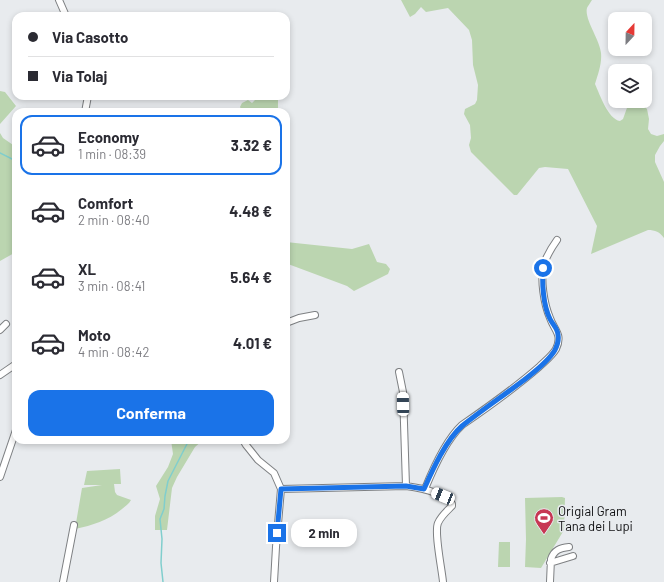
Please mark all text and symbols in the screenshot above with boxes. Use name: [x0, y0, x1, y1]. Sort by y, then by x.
north arrow: [608, 12, 652, 56]
map controls: [608, 12, 652, 108]
text: Via Casotto: [52, 28, 128, 46]
button: layers: [608, 64, 652, 108]
text: Via Tolaj: [52, 67, 107, 85]
icon: car: [30, 127, 66, 163]
text: Economy: [78, 128, 139, 146]
text: 3.32 €: [231, 136, 272, 154]
text: 1 min · 08:39: [78, 146, 146, 162]
icon: car: [30, 193, 66, 229]
text: Comfort: [78, 194, 133, 212]
text: 4.48 €: [229, 202, 272, 220]
text: 2 min · 08:40: [78, 212, 150, 228]
icon: car: [30, 259, 66, 295]
route start: [534, 259, 552, 277]
text: XL: [78, 260, 96, 278]
text: 5.64 €: [230, 268, 272, 286]
text: 3 min · 08:41: [78, 278, 145, 294]
icon: car: [30, 325, 66, 361]
text: Moto: [78, 326, 111, 344]
text: 4.01 €: [233, 334, 272, 352]
text: 4 min · 08:42: [78, 344, 149, 360]
button: Conferma: [28, 390, 274, 436]
car: [397, 392, 409, 416]
car: [430, 486, 456, 506]
place label: Origial Gram Tana dei Lupi: [558, 503, 633, 534]
sports icon: Origial Gram Tana dei Lupi: [533, 507, 555, 535]
callout: 2 min: [291, 519, 357, 547]
route end: [268, 524, 286, 542]
text: 2 min: [308, 525, 340, 541]

